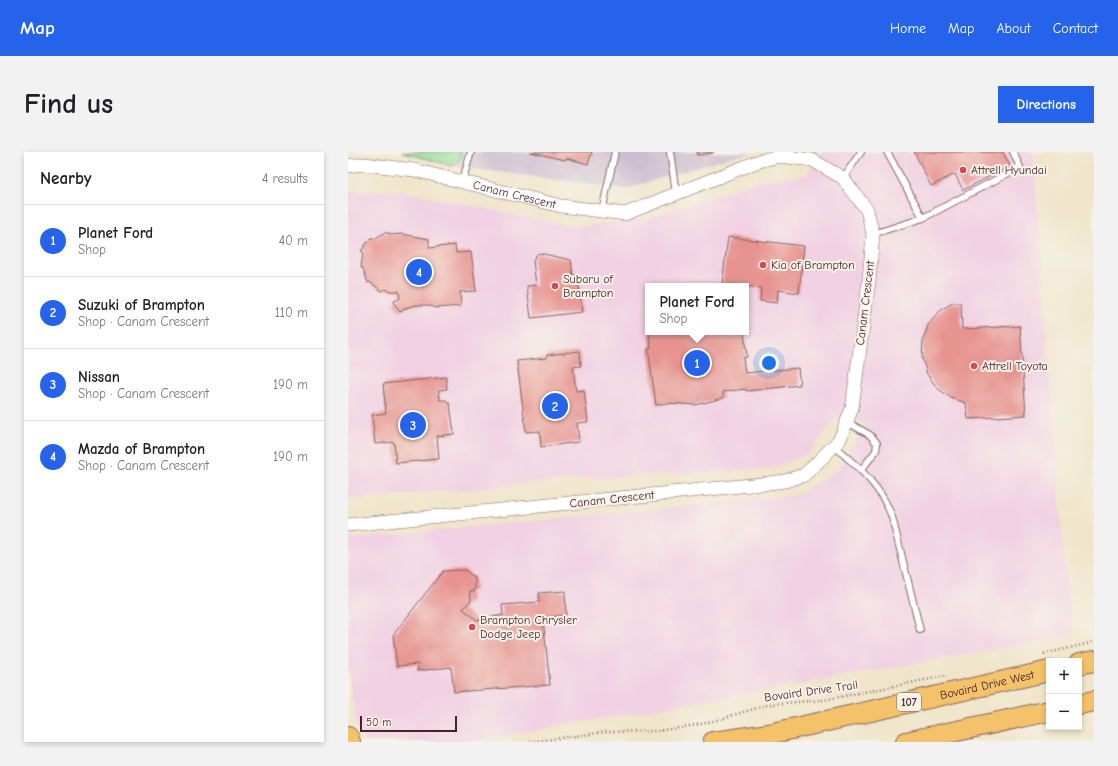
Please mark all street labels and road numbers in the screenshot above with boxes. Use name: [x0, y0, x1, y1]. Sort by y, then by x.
street label: Canam Crescent: [472, 178, 558, 212]
street label: Canam Crescent: [853, 259, 877, 346]
street label: Canam Crescent: [569, 488, 656, 510]
street label: Bovaird Drive West: [939, 667, 1036, 702]
street label: Bovaird Drive Trail: [763, 678, 859, 704]
road number: 107: [897, 693, 921, 711]

